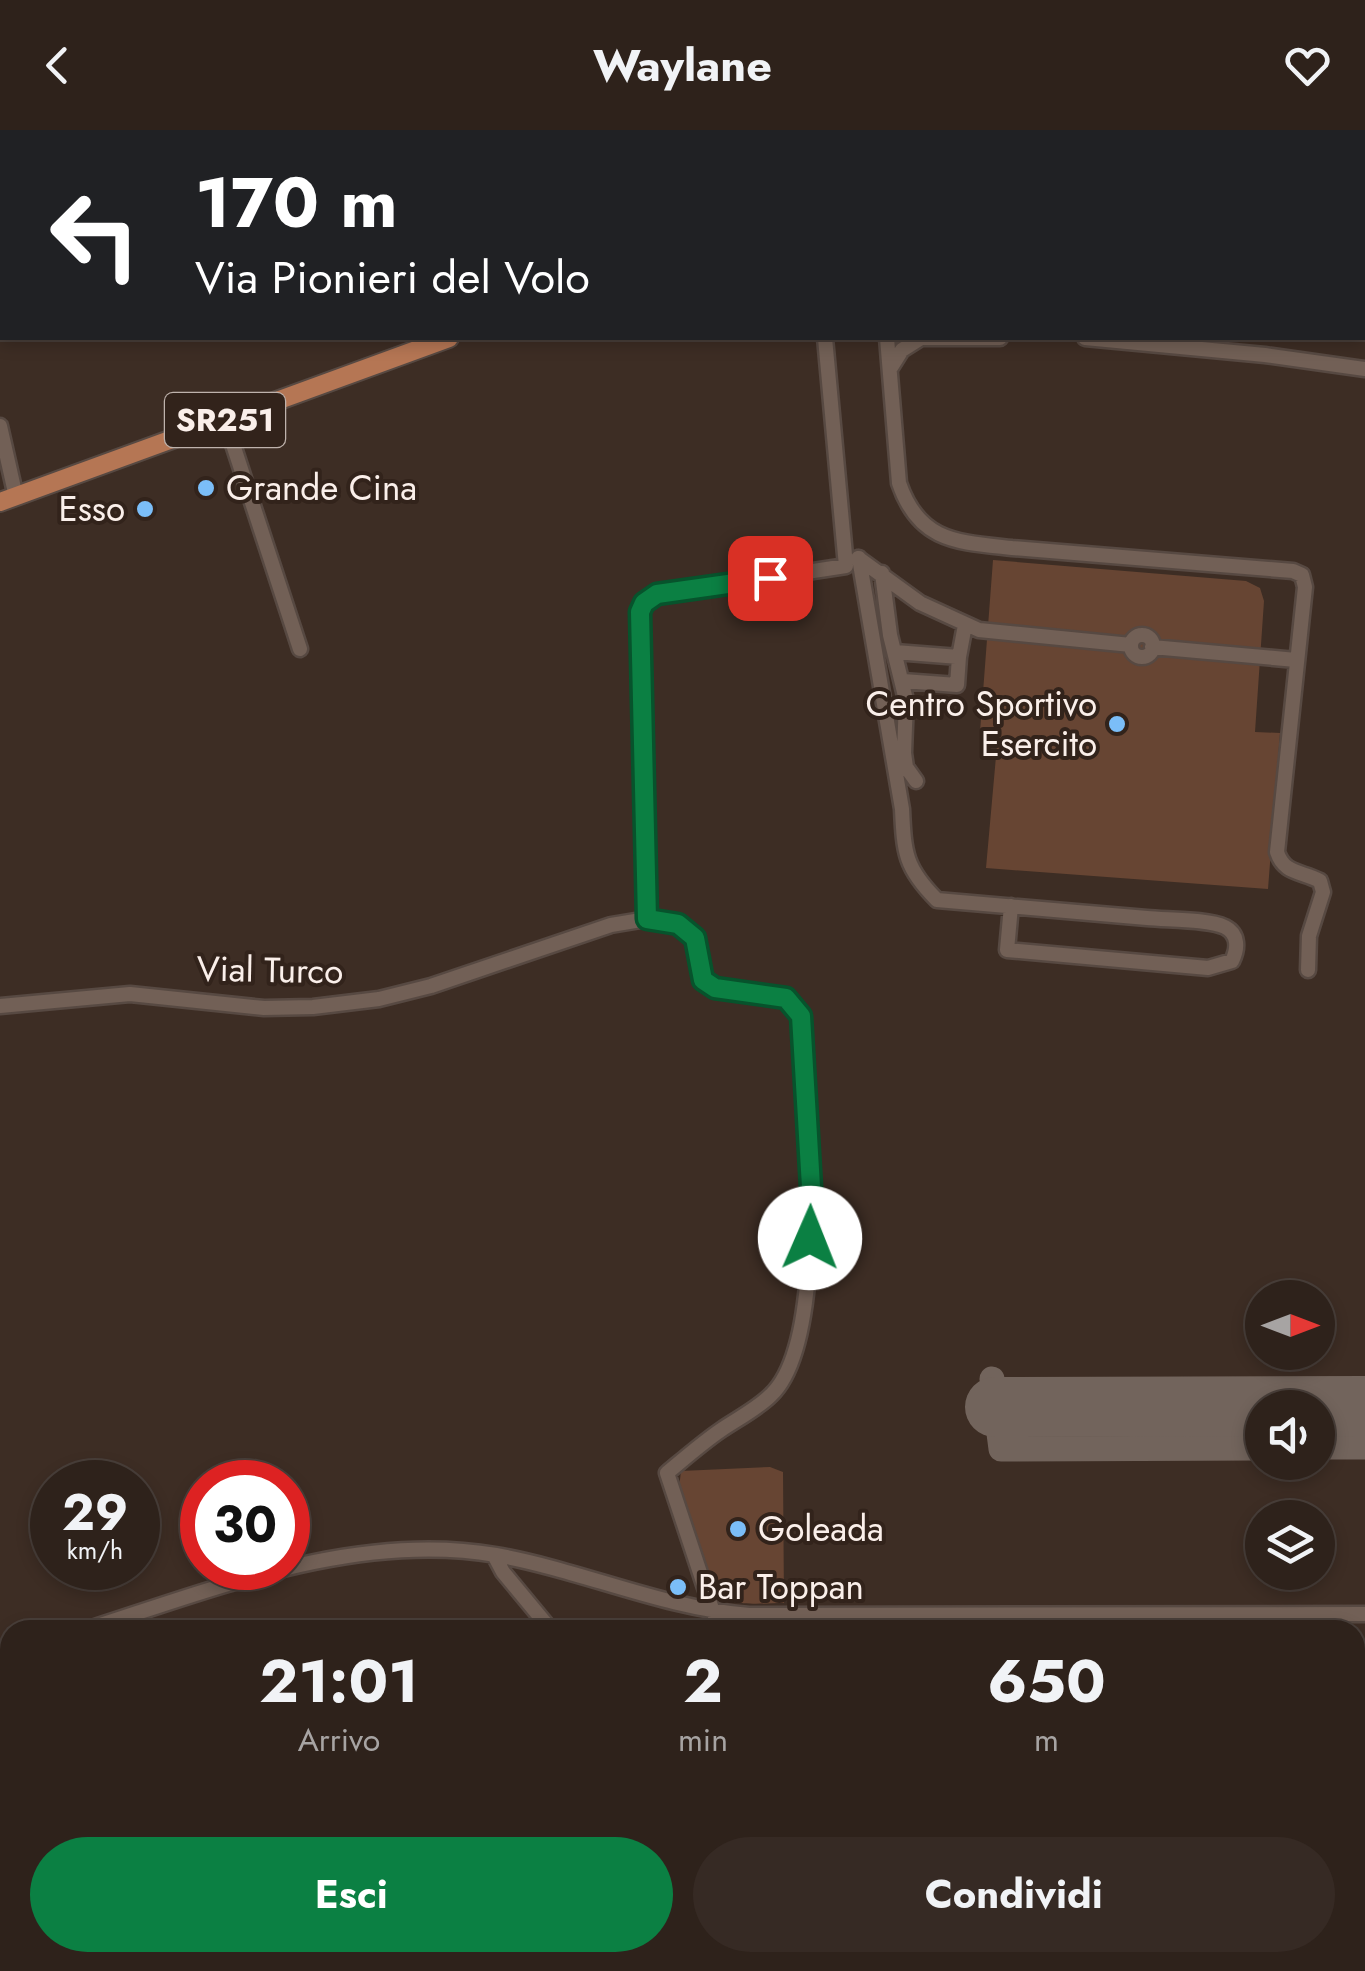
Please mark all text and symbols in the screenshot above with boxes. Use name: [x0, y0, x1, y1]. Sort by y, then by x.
text: Waylane: [593, 33, 772, 98]
icon: back: [30, 38, 85, 93]
icon: heart: [1280, 38, 1335, 93]
text: 170 m: [195, 152, 398, 253]
icon: left: [30, 170, 160, 300]
text: Via Pionieri del Volo: [195, 245, 590, 310]
road number: SR251: [165, 393, 285, 447]
place label: Grande Cina: [226, 463, 417, 513]
marker: Grande Cina: [195, 477, 217, 499]
place label: Esso: [58, 484, 125, 534]
marker: Esso: [134, 498, 156, 520]
pin: [728, 536, 813, 621]
icon: arrive: [743, 551, 798, 606]
place label: Centro Sportivo Esercito: [865, 679, 1097, 769]
marker: Centro Sportivo Esercito: [1106, 713, 1128, 735]
street label: Vial Turco: [196, 944, 344, 996]
position arrow: [758, 1186, 862, 1290]
north arrow: [1245, 1280, 1335, 1370]
map controls: [1245, 1280, 1335, 1590]
button: sound: [1245, 1390, 1335, 1480]
speed limit sign: 30: [180, 1460, 310, 1590]
text: 29: [62, 1476, 128, 1549]
button: layers: [1245, 1500, 1335, 1590]
place label: Goleada: [758, 1504, 884, 1554]
marker: Goleada: [727, 1518, 749, 1540]
text: km/h: [67, 1532, 123, 1568]
place label: Bar Toppan: [698, 1562, 864, 1612]
marker: Bar Toppan: [667, 1576, 689, 1598]
text: 21:01: [259, 1638, 419, 1725]
text: 2: [683, 1638, 723, 1725]
text: 650: [987, 1638, 1106, 1725]
text: Arrivo: [298, 1717, 380, 1763]
text: min: [678, 1717, 728, 1763]
text: m: [1034, 1717, 1059, 1763]
button: Esci: [30, 1837, 673, 1952]
button: Condividi: [693, 1837, 1335, 1952]

